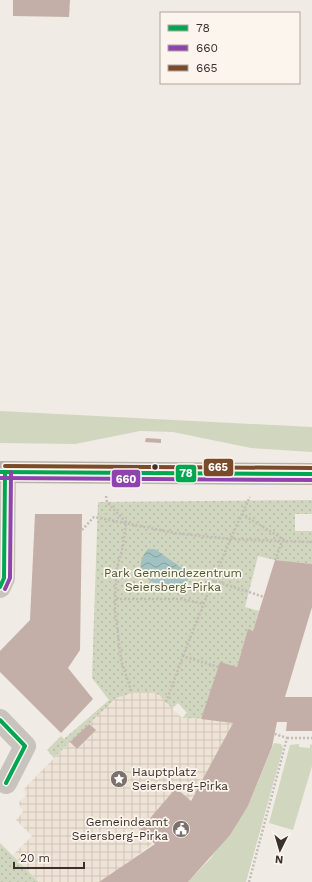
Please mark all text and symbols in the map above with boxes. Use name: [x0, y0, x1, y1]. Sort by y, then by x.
legend: [160, 12, 300, 84]
text: 78: [196, 21, 210, 35]
text: 660: [196, 41, 218, 55]
text: 665: [196, 61, 218, 75]
line badge: 665: [203, 458, 234, 477]
text: 665: [208, 461, 228, 474]
unlabelled marker: [150, 462, 160, 472]
line badge: 78: [175, 464, 197, 483]
text: 78: [179, 467, 193, 480]
line badge: 660: [111, 469, 141, 488]
text: 660: [116, 473, 136, 486]
park label: Park Gemeindezentrum Seiersberg-Pirka: [104, 566, 242, 594]
place label: Hauptplatz Seiersberg-Pirka: [132, 765, 228, 793]
place icon: Hauptplatz Seiersberg-Pirka: [109, 769, 129, 789]
place label: Gemeindeamt Seiersberg-Pirka: [72, 815, 168, 843]
public building icon: Gemeindeamt Seiersberg-Pirka: [171, 819, 191, 839]
north arrow: [260, 830, 300, 870]
scale bar: [14, 844, 84, 870]
text: 20 m: [20, 851, 50, 865]
text: N: [275, 853, 284, 866]

